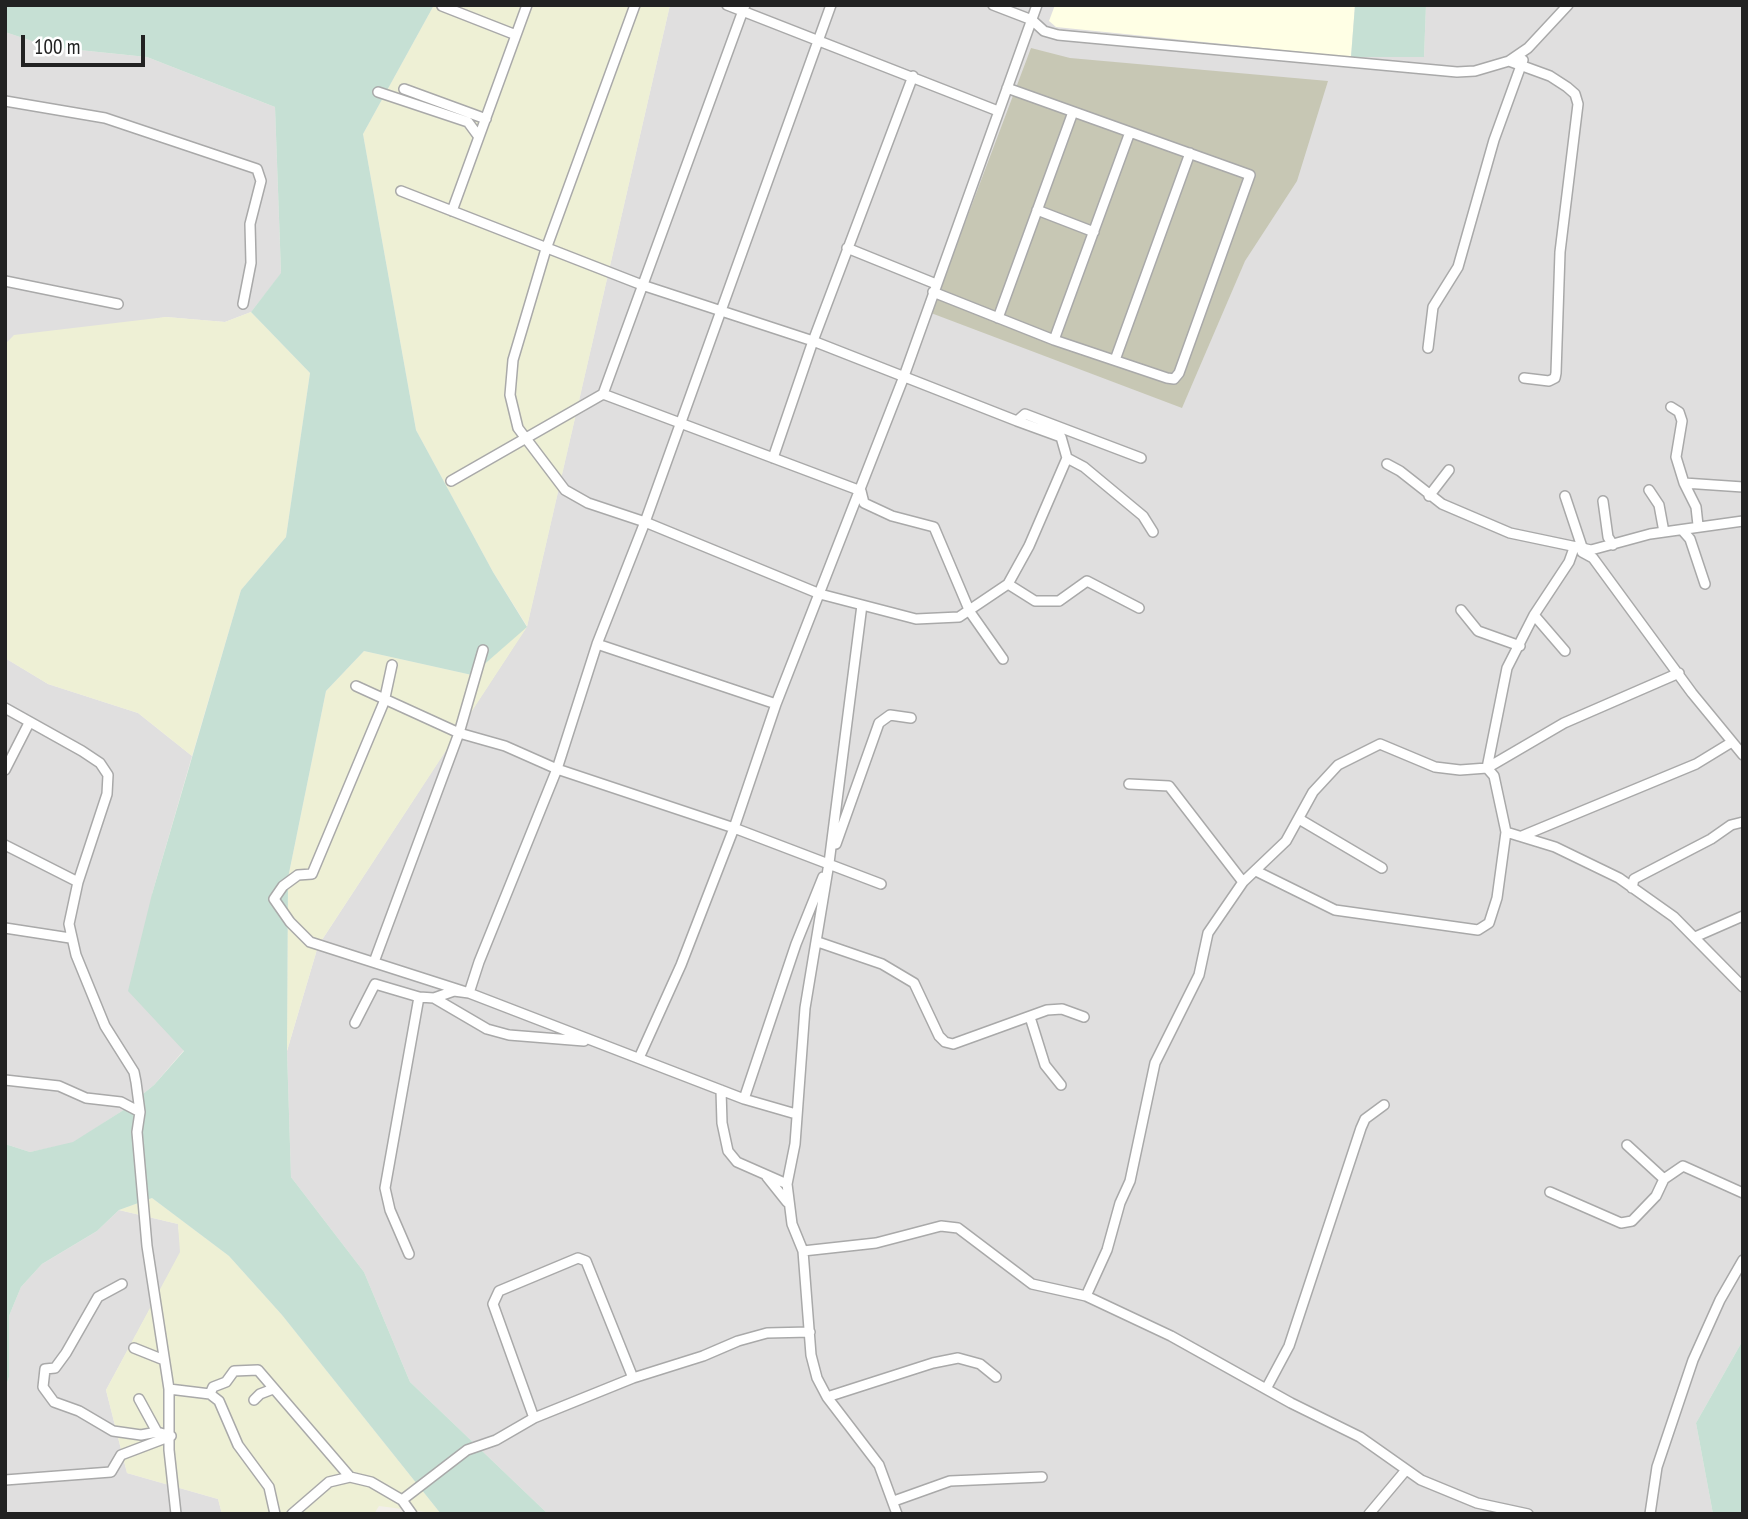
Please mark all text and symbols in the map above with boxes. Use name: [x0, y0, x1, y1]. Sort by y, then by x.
scale bar: [24, 21, 149, 65]
text: 100 m: [34, 33, 80, 60]

